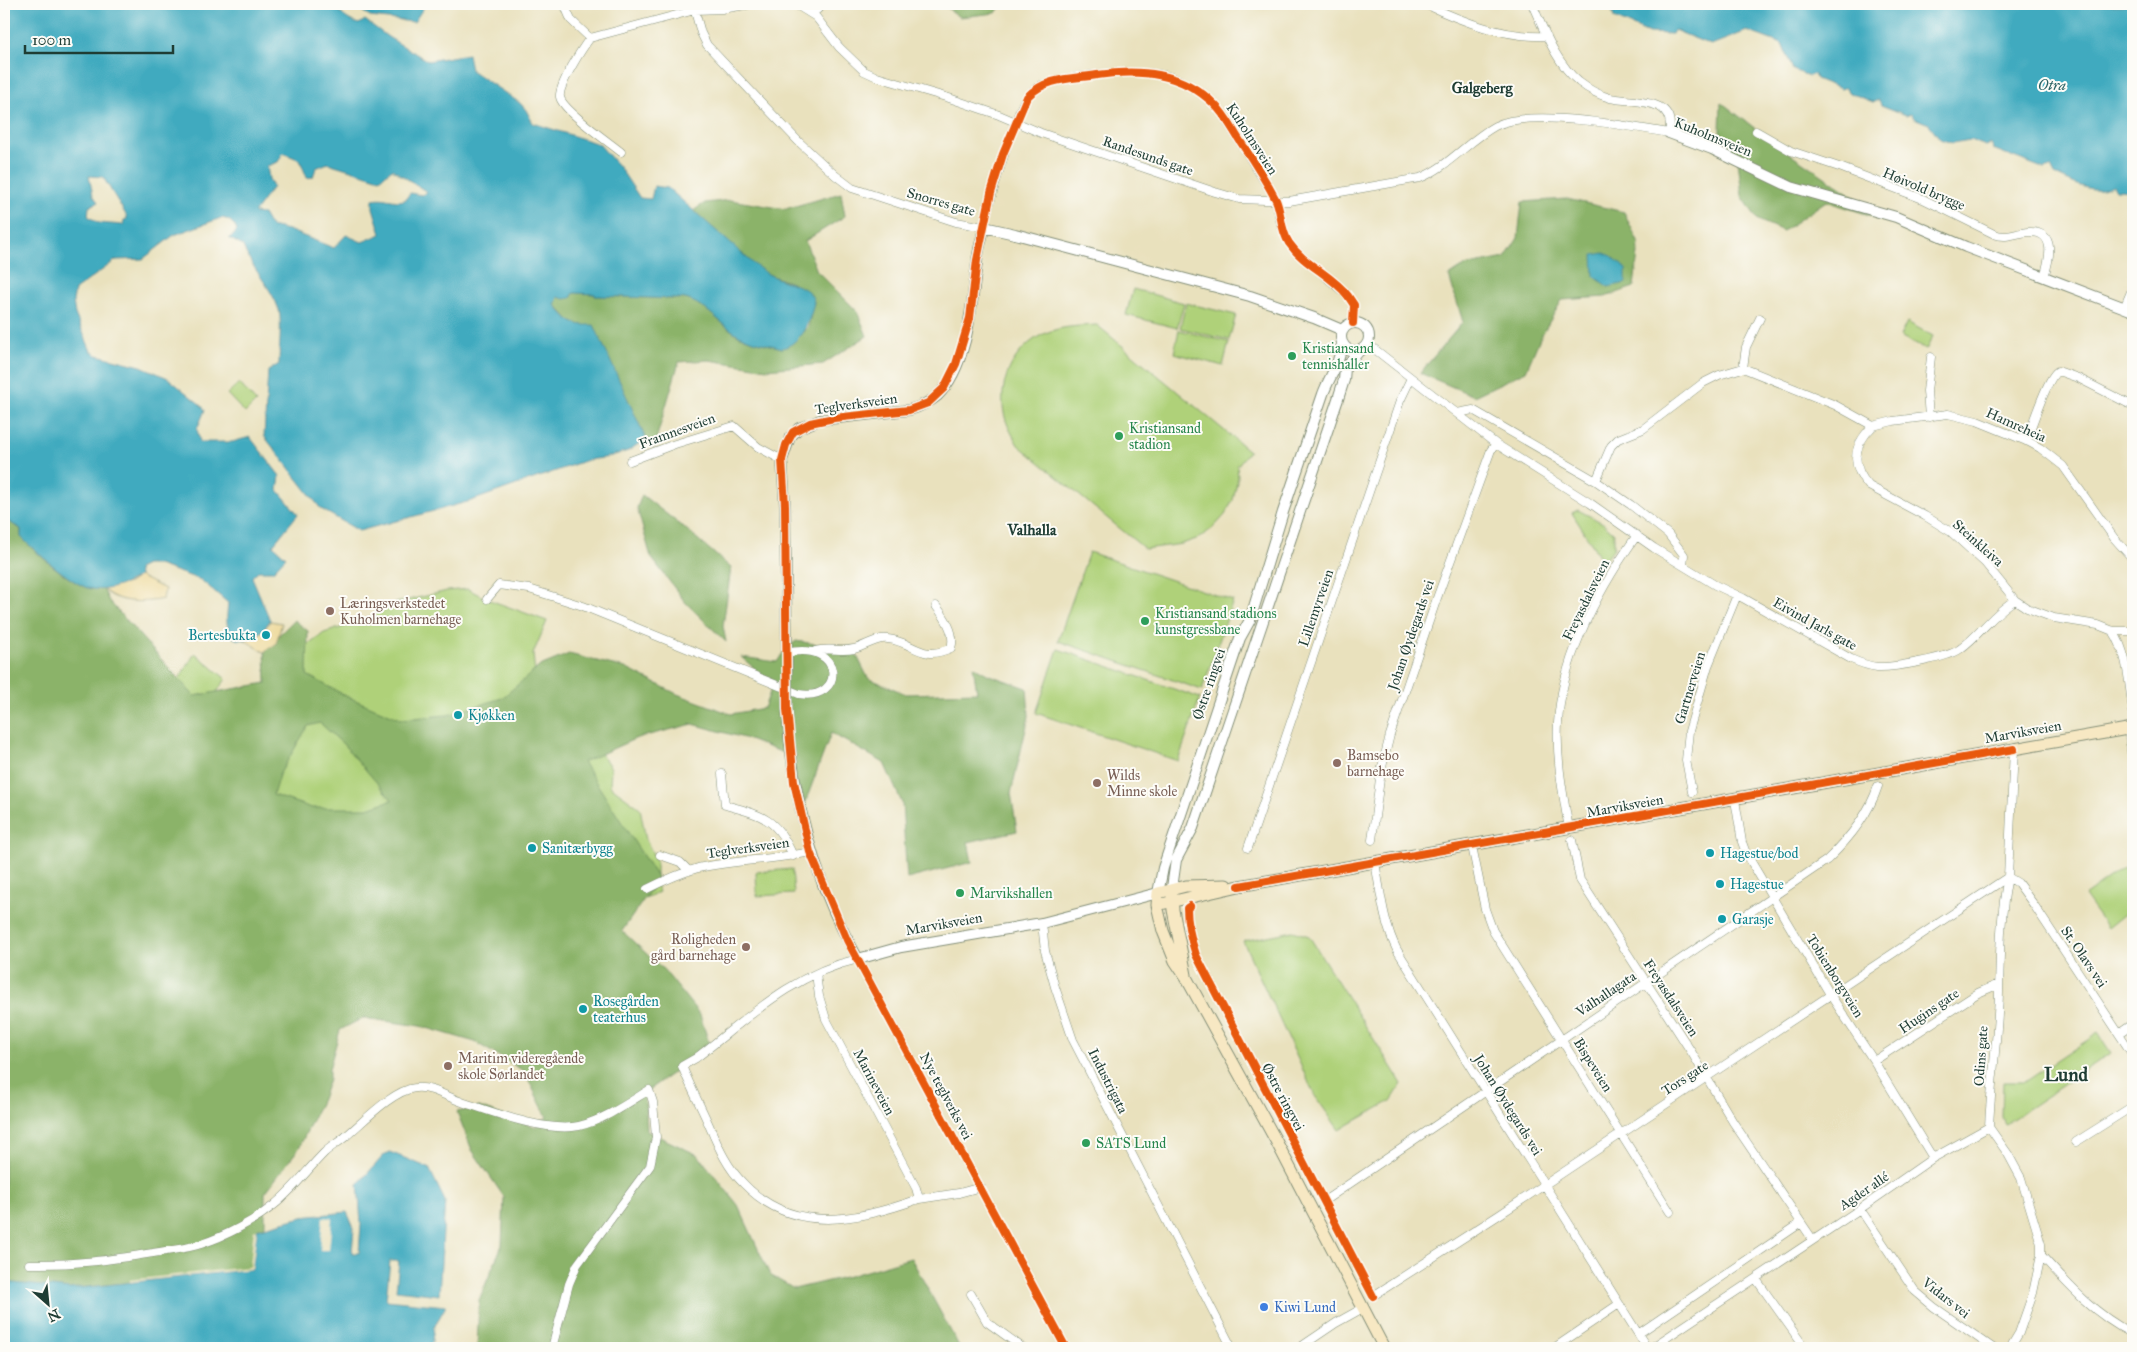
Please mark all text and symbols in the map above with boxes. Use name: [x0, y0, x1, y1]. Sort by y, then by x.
scale bar: [25, 22, 172, 54]
text: 100 m: [32, 31, 72, 49]
water label: Otra: [2038, 76, 2066, 94]
district label: Galgeberg: [1452, 79, 1513, 98]
street label: Kuholmsveien: [1222, 100, 1282, 178]
street label: Kuholmsveien: [1672, 114, 1755, 160]
street label: Randesunds gate: [1100, 133, 1196, 180]
street label: Høivold brygge: [1880, 164, 1968, 214]
street label: Snorres gate: [905, 184, 977, 220]
place label: Kristiansand tennishaller: [1302, 340, 1374, 373]
marker: Kristiansand tennishaller: [1286, 350, 1298, 362]
street label: Teglverksveien: [814, 390, 899, 418]
street label: Hamreheia: [1983, 404, 2049, 446]
street label: Framnesveien: [637, 409, 718, 453]
place label: Kristiansand stadion: [1129, 420, 1201, 453]
marker: Kristiansand stadion: [1113, 430, 1125, 442]
street label: Steinkleiva: [1949, 516, 2007, 570]
district label: Valhalla: [1007, 521, 1057, 539]
street label: Freyasdalsveien: [1559, 556, 1613, 644]
street label: Lillemyrveien: [1295, 567, 1337, 649]
street label: Johan Øydegards vei: [1383, 577, 1439, 695]
street label: Eivind Jarls gate: [1769, 594, 1860, 655]
place label: Læringsverkstedet Kuholmen barnehage: [340, 595, 461, 628]
marker: Læringsverkstedet Kuholmen barnehage: [324, 605, 336, 617]
place label: Kristiansand stadions kunstgressbane: [1155, 605, 1277, 638]
marker: Kristiansand stadions kunstgressbane: [1139, 615, 1151, 627]
place label: Bertesbukta: [188, 627, 256, 644]
marker: Bertesbukta: [260, 629, 272, 641]
street label: Østre ringvei: [1189, 646, 1229, 722]
street label: Gartnerveien: [1671, 649, 1709, 726]
place label: Kjøkken: [468, 707, 515, 724]
marker: Kjøkken: [452, 709, 464, 721]
street label: Marviksveien: [1983, 717, 2063, 747]
place label: Bamsebo barnehage: [1347, 747, 1405, 780]
marker: Bamsebo barnehage: [1331, 757, 1343, 769]
place label: Wilds Minne skole: [1107, 767, 1178, 800]
marker: Wilds Minne skole: [1091, 777, 1103, 789]
street label: Marviksveien: [1585, 791, 1665, 821]
street label: Teglverksveien: [706, 834, 791, 862]
place label: Sanitærbygg: [542, 840, 613, 857]
marker: Sanitærbygg: [526, 842, 538, 854]
place label: Hagestue/bod: [1720, 845, 1799, 862]
marker: Hagestue/bod: [1704, 847, 1716, 859]
place label: Hagestue: [1730, 876, 1784, 893]
marker: Hagestue: [1714, 878, 1726, 890]
place label: Marvikshallen: [970, 885, 1053, 902]
marker: Marvikshallen: [954, 887, 966, 899]
street label: Marviksveien: [904, 909, 984, 939]
place label: Garasje: [1732, 911, 1774, 928]
marker: Garasje: [1716, 913, 1728, 925]
street label: St. Olavs vei: [2057, 923, 2111, 991]
place label: Roligheden gård barnehage: [651, 931, 736, 964]
street label: Tobienborgveien: [1803, 931, 1868, 1021]
marker: Roligheden gård barnehage: [740, 941, 752, 953]
street label: Freyasdalsveien: [1640, 956, 1703, 1040]
street label: Valhallagata: [1572, 968, 1639, 1021]
street label: Hugins gate: [1896, 985, 1962, 1037]
place label: Rosegården teaterhus: [593, 993, 659, 1026]
marker: Rosegården teaterhus: [577, 1003, 589, 1015]
street label: Odins gate: [1970, 1025, 1992, 1087]
street label: Bispeveien: [1570, 1035, 1616, 1096]
street label: Marineveien: [850, 1046, 899, 1118]
street label: Industrigata: [1084, 1046, 1132, 1116]
place label: Maritim videregående skole Sørlandet: [458, 1050, 584, 1083]
street label: Nye teglverks vei: [916, 1050, 976, 1143]
street label: Johan Øydegards vei: [1468, 1050, 1546, 1159]
street label: Tors gate: [1659, 1057, 1712, 1099]
marker: Maritim videregående skole Sørlandet: [442, 1060, 454, 1072]
street label: Østre ringvei: [1258, 1060, 1308, 1134]
district label: Lund: [2044, 1063, 2088, 1086]
place label: SATS Lund: [1096, 1135, 1166, 1152]
marker: SATS Lund: [1080, 1137, 1092, 1149]
street label: Agder allé: [1835, 1168, 1892, 1214]
street label: Vidars vei: [1918, 1273, 1973, 1322]
north arrow: [22, 1280, 72, 1330]
place label: Kiwi Lund: [1274, 1299, 1336, 1316]
marker: Kiwi Lund: [1258, 1301, 1270, 1313]
text: N: [44, 1305, 63, 1325]

